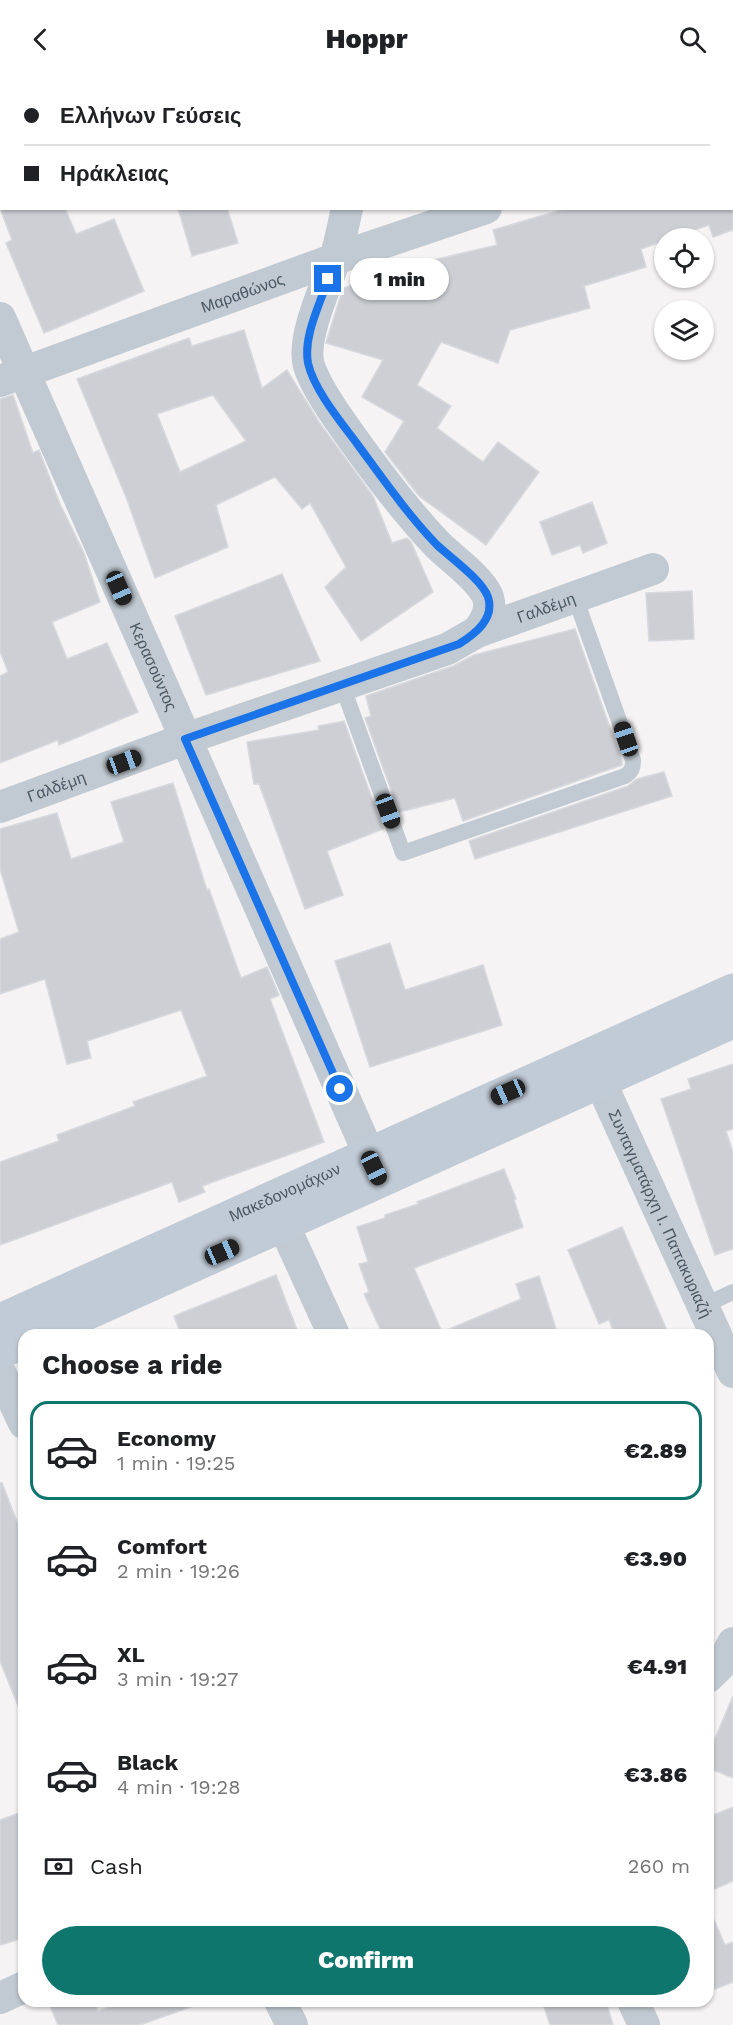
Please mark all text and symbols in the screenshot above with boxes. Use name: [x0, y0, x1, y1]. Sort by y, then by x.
icon: back: [24, 23, 57, 56]
text: Hoppr: [326, 23, 407, 55]
icon: search: [676, 23, 709, 56]
text: Ελλήνων Γεύσεις: [60, 103, 241, 128]
text: Ηράκλειας: [60, 161, 169, 186]
map controls: [654, 228, 714, 360]
button: locate: [654, 228, 714, 288]
callout: 1 min: [349, 258, 448, 300]
route end: [314, 265, 341, 292]
text: 1 min: [374, 267, 425, 291]
street label: Μαραθώνος: [198, 269, 287, 317]
button: layers: [654, 300, 714, 360]
car: [103, 568, 135, 608]
street label: Γαλδέμη: [514, 588, 578, 626]
street label: Κερασούντος: [126, 620, 182, 714]
car: [612, 719, 640, 759]
car: [104, 747, 144, 777]
street label: Γαλδέμη: [25, 767, 88, 806]
car: [373, 791, 403, 831]
route start: [326, 1075, 353, 1102]
car: [488, 1076, 528, 1108]
street label: Συνταγματάρχη Ι. Παπακυριαζή: [605, 1106, 716, 1321]
car: [358, 1148, 390, 1188]
street label: Μακεδονομάχων: [226, 1159, 343, 1225]
car: [202, 1236, 242, 1268]
text: Choose a ride: [42, 1349, 222, 1381]
icon: car: [45, 1424, 99, 1478]
text: Economy: [117, 1426, 216, 1451]
text: €2.89: [624, 1438, 687, 1463]
text: 1 min · 19:25: [117, 1451, 236, 1475]
icon: car: [45, 1532, 99, 1586]
text: Comfort: [117, 1534, 207, 1559]
text: €3.90: [624, 1546, 687, 1571]
text: 2 min · 19:26: [117, 1559, 240, 1583]
icon: car: [45, 1640, 99, 1694]
text: XL: [117, 1642, 145, 1667]
text: €4.91: [627, 1654, 687, 1679]
text: 3 min · 19:27: [117, 1667, 239, 1691]
icon: car: [45, 1748, 99, 1802]
text: Black: [117, 1750, 178, 1775]
text: €3.86: [624, 1762, 687, 1787]
text: 4 min · 19:28: [117, 1775, 241, 1799]
icon: cash: [42, 1850, 75, 1883]
text: Cash: [90, 1854, 143, 1879]
text: 260 m: [628, 1854, 690, 1878]
button: Confirm: [42, 1926, 690, 1995]

